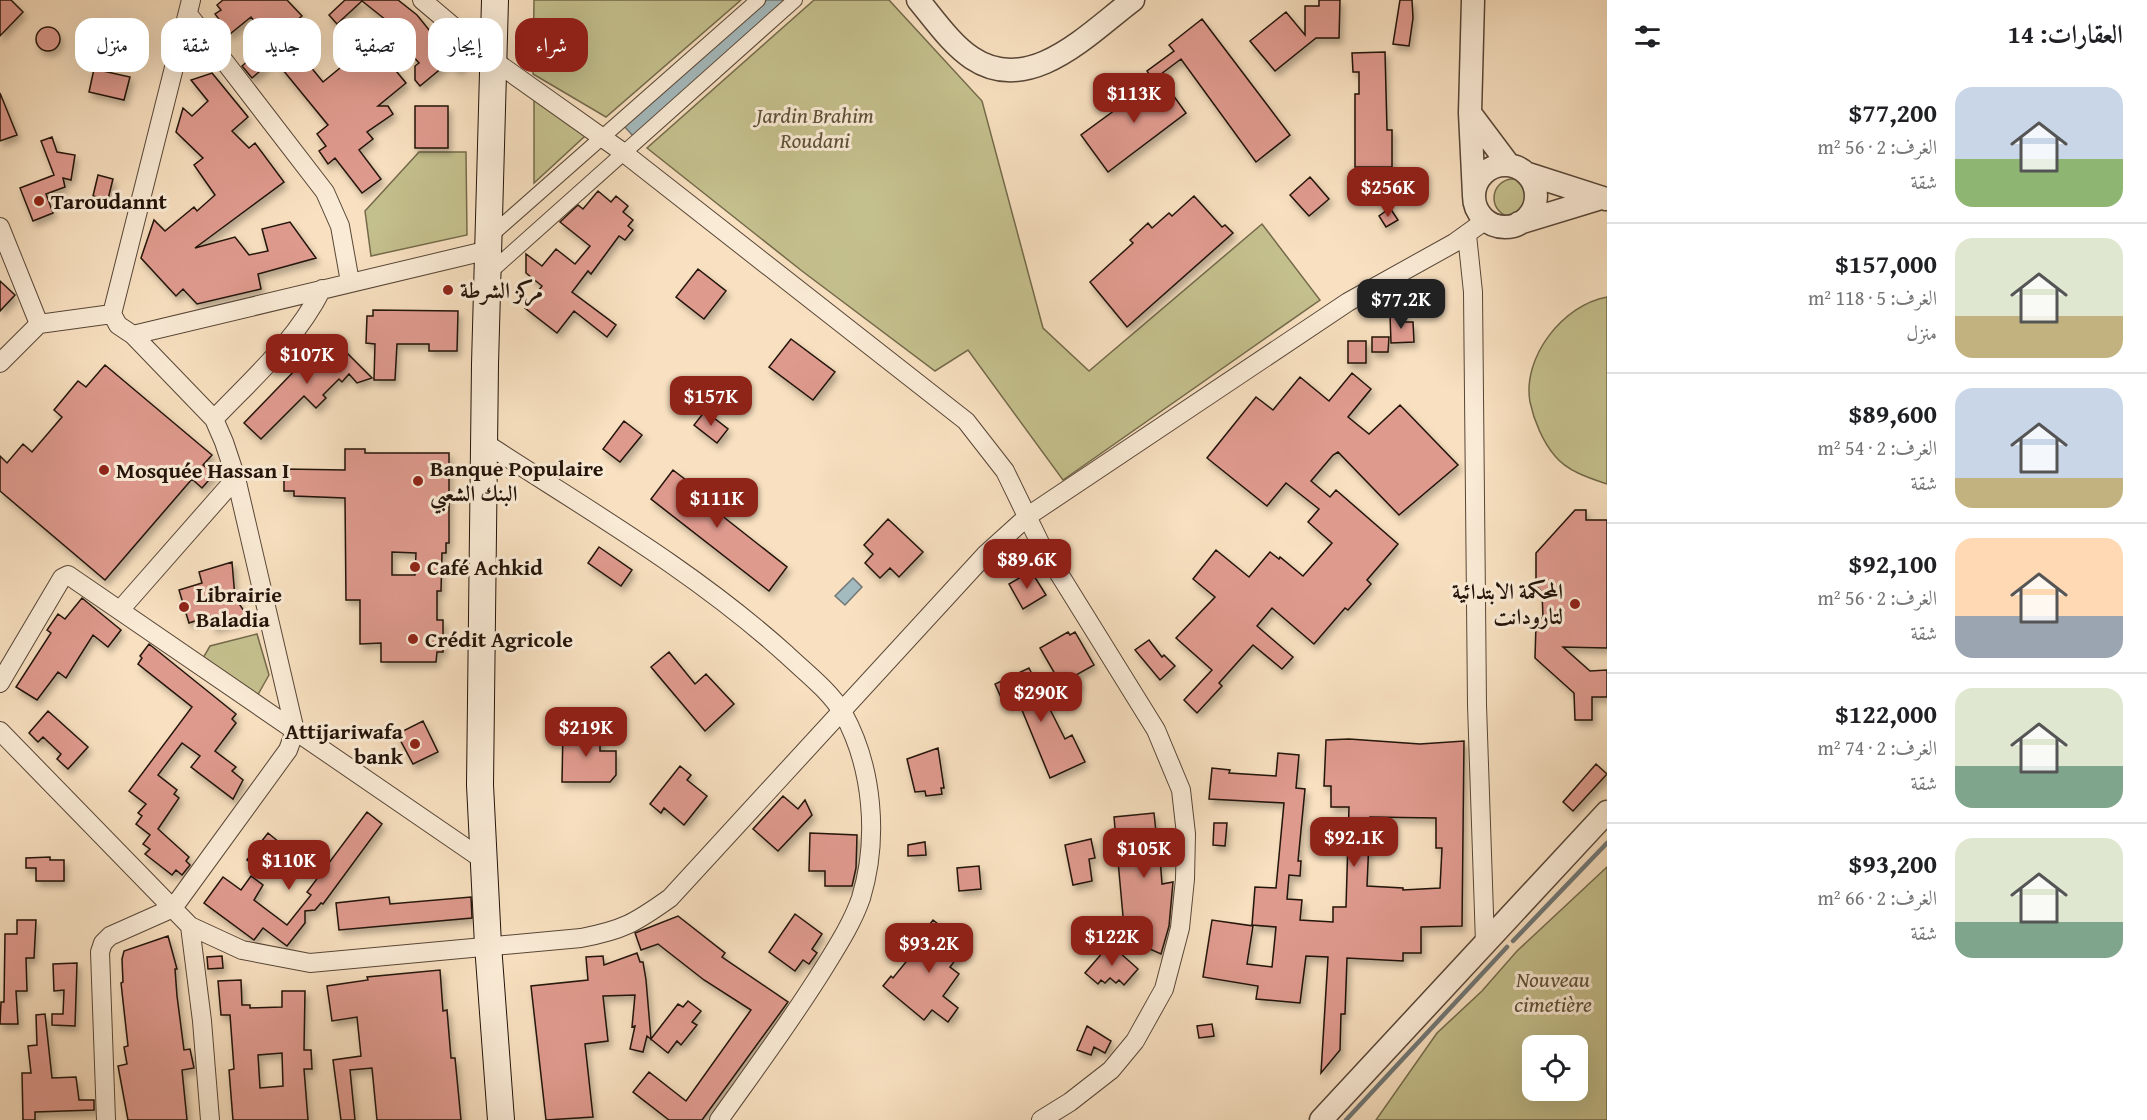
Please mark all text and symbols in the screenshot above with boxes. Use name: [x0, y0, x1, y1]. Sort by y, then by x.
text: العقارات: 14: [2007, 14, 2123, 53]
chip: منزل: [75, 18, 149, 72]
chip: شقة: [161, 18, 231, 72]
chip: جديد: [243, 18, 321, 72]
chip: تصفية: [333, 18, 416, 72]
chip: إيجار: [428, 18, 503, 72]
chip: شراء: [515, 18, 588, 72]
icon: filters: [1631, 20, 1664, 53]
pin: $113K: [1092, 73, 1176, 124]
text: $113K: [1107, 78, 1161, 107]
text: $77,200: [1849, 93, 1937, 132]
park label: Jardin Brahim Roudani: [752, 99, 874, 156]
icon: home: [2003, 111, 2075, 183]
text: الغرف: 2 · 56 m²: [1818, 132, 1937, 161]
pin: $256K: [1346, 167, 1430, 218]
text: شقة: [1911, 167, 1937, 196]
text: $256K: [1361, 172, 1415, 201]
place label: Taroudannt: [51, 185, 167, 217]
marker: Taroudannt: [32, 194, 46, 208]
text: $157,000: [1835, 244, 1937, 283]
icon: home: [2003, 262, 2075, 334]
place label: مركز الشرطة: [460, 274, 543, 307]
pin: $77.2K: [1352, 279, 1450, 330]
marker: مركز الشرطة: [441, 283, 455, 297]
text: الغرف: 5 · 118 m²: [1808, 283, 1937, 312]
text: $77.2K: [1371, 284, 1431, 313]
text: منزل: [1906, 318, 1937, 347]
pin: $107K: [265, 334, 349, 385]
text: $107K: [280, 339, 334, 368]
pin: $157K: [669, 376, 753, 427]
text: $157K: [684, 381, 738, 410]
text: $89,600: [1849, 394, 1937, 433]
icon: home: [2003, 412, 2075, 484]
text: الغرف: 2 · 54 m²: [1818, 433, 1937, 462]
place label: Banque Populaire البنك الشعبي: [430, 452, 604, 514]
place label: Mosquée Hassan I: [116, 454, 289, 486]
marker: Mosquée Hassan I: [97, 463, 111, 477]
text: شقة: [1911, 468, 1937, 497]
marker: Banque Populaire البنك الشعبي: [411, 474, 425, 488]
pin: $111K: [675, 478, 759, 529]
text: $111K: [690, 483, 744, 512]
pin: $89.6K: [978, 539, 1076, 590]
text: $89.6K: [997, 544, 1057, 573]
text: $92,100: [1849, 544, 1937, 583]
place label: Café Achkid: [427, 551, 543, 583]
marker: Café Achkid: [408, 560, 422, 574]
icon: home: [2003, 562, 2075, 634]
place label: المحكمة الابتدائية لتارودانت: [1452, 575, 1563, 632]
place label: Librairie Baladia: [196, 578, 282, 635]
text: الغرف: 2 · 56 m²: [1818, 583, 1937, 612]
marker: المحكمة الابتدائية لتارودانت: [1568, 597, 1582, 611]
marker: Librairie Baladia: [177, 600, 191, 614]
text: شقة: [1911, 618, 1937, 647]
place label: Crédit Agricole: [425, 623, 573, 655]
marker: Crédit Agricole: [406, 632, 420, 646]
pin: $290K: [999, 672, 1083, 723]
text: $290K: [1014, 677, 1068, 706]
text: $122,000: [1835, 694, 1937, 733]
pin: $219K: [544, 707, 628, 758]
text: $219K: [559, 712, 613, 741]
icon: home: [2003, 712, 2075, 784]
place label: Attijariwafa bank: [285, 715, 404, 772]
text: الغرف: 2 · 74 m²: [1818, 733, 1937, 762]
marker: Attijariwafa bank: [408, 737, 422, 751]
text: شقة: [1911, 768, 1937, 797]
pin: $92.1K: [1305, 817, 1403, 868]
text: $92.1K: [1324, 822, 1384, 851]
pin: $105K: [1102, 828, 1186, 879]
text: $105K: [1117, 833, 1171, 862]
pin: $110K: [247, 840, 331, 891]
text: $93,200: [1849, 844, 1937, 883]
text: $110K: [262, 845, 316, 874]
icon: home: [2003, 862, 2075, 934]
text: الغرف: 2 · 66 m²: [1818, 883, 1937, 912]
pin: $122K: [1070, 916, 1154, 967]
text: شقة: [1911, 918, 1937, 947]
text: $122K: [1085, 921, 1139, 950]
pin: $93.2K: [880, 923, 978, 974]
text: $93.2K: [899, 928, 959, 957]
park label: Nouveau cimetière: [1514, 963, 1592, 1020]
map controls: [1522, 1035, 1588, 1101]
button: locate: [1522, 1035, 1588, 1101]

